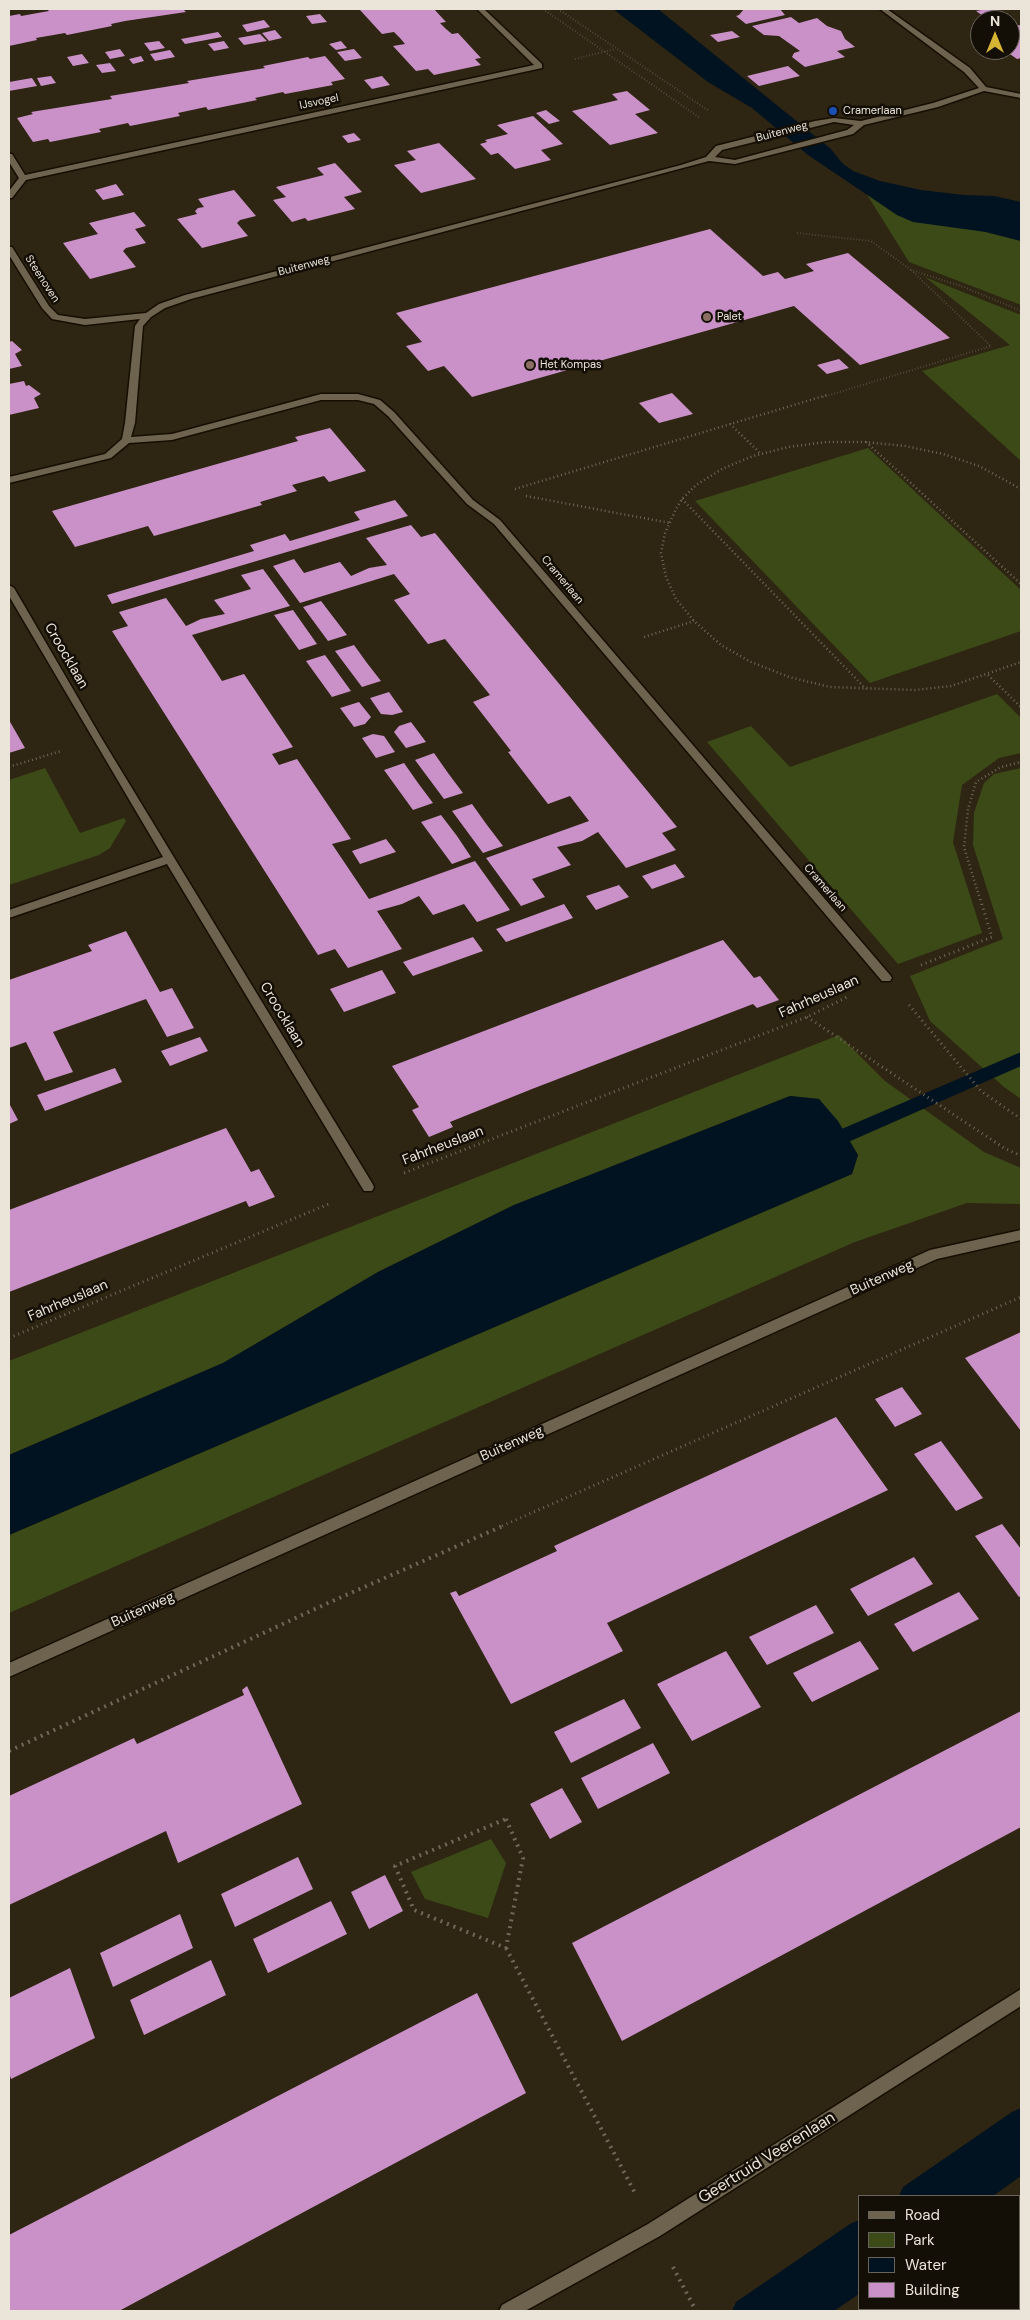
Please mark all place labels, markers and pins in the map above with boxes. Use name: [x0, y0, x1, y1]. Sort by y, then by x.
place label: Cramerlaan: [843, 104, 902, 118]
marker: Cramerlaan: [827, 105, 839, 117]
place label: Palet: [717, 310, 742, 324]
marker: Palet: [701, 311, 713, 323]
place label: Het Kompas: [540, 358, 602, 372]
marker: Het Kompas: [524, 359, 536, 371]

